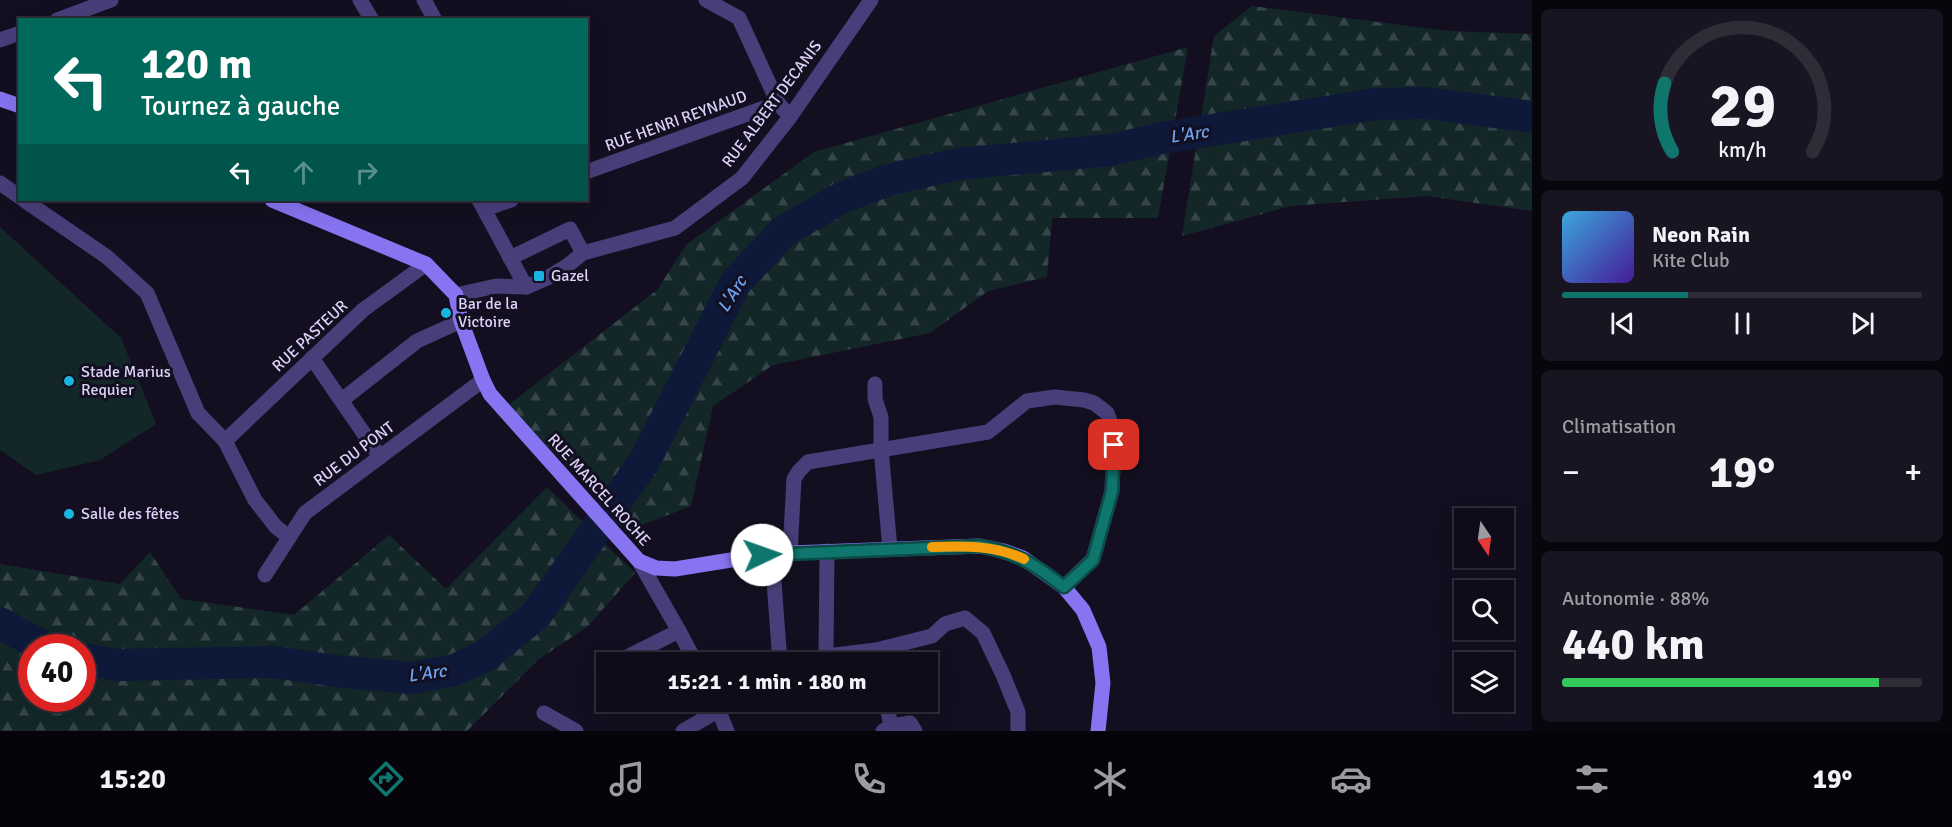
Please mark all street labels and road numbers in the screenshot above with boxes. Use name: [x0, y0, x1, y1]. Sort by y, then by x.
street label: RUE ALBERT DECANIS: [718, 37, 826, 171]
street label: RUE HENRI REYNAUD: [602, 86, 750, 156]
street label: RUE PASTEUR: [268, 296, 352, 376]
street label: RUE DU PONT: [310, 417, 398, 491]
street label: RUE MARCEL ROCHE: [543, 430, 655, 550]

